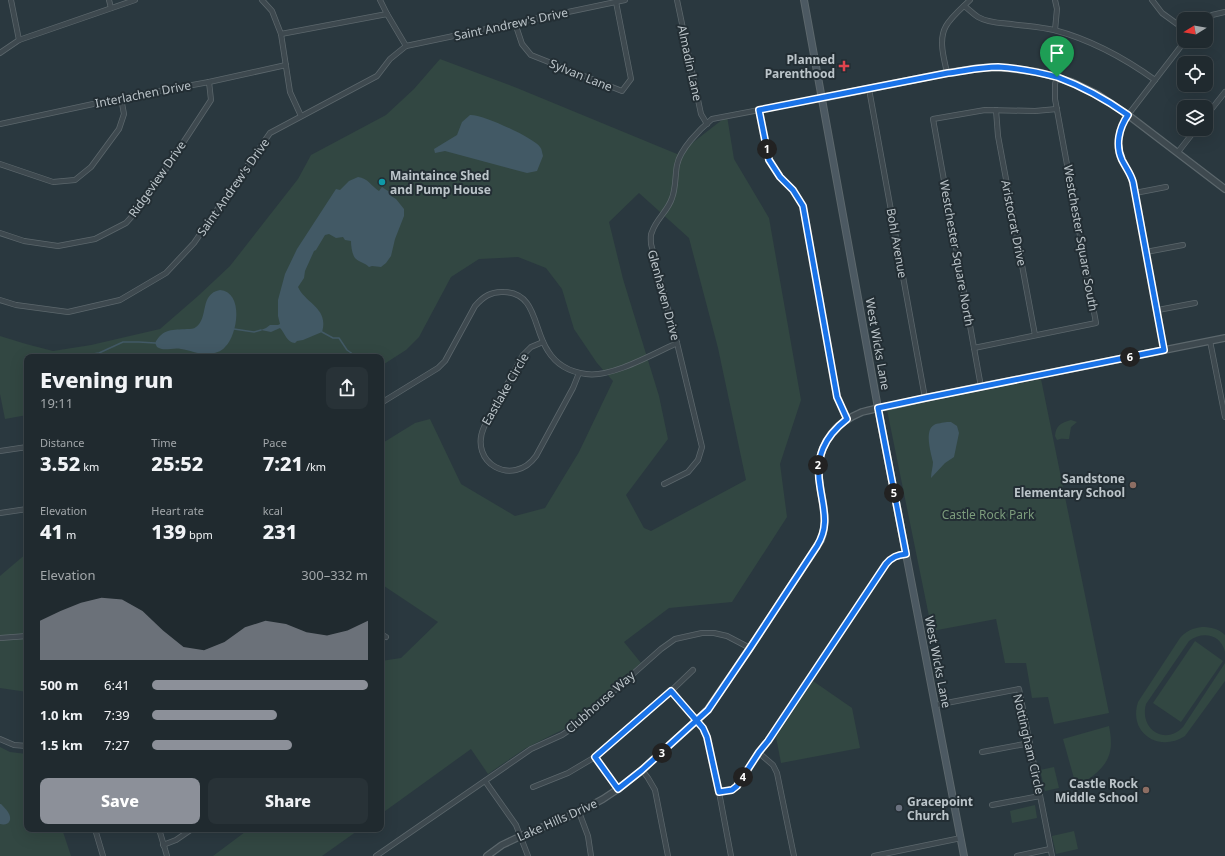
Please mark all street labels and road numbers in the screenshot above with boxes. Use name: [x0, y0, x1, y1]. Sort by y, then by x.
street label: Saint Andrew's Drive: [453, 4, 570, 44]
street label: Almadin Lane: [674, 24, 706, 103]
street label: Sylvan Lane: [547, 55, 615, 95]
street label: Interlachen Drive: [94, 76, 193, 112]
street label: Saint Andrew's Drive: [193, 135, 273, 239]
street label: Ridgeview Drive: [124, 137, 190, 221]
street label: Westchester Square South: [1060, 163, 1102, 313]
street label: Westchester Square North: [936, 178, 978, 328]
street label: Aristocrat Drive: [997, 178, 1031, 268]
street label: Bohl Avenue: [882, 207, 912, 280]
street label: Glenhaven Drive: [644, 248, 684, 342]
street label: West Wicks Lane: [862, 297, 895, 392]
street label: Eastlake Circle: [477, 350, 533, 428]
street label: West Wicks Lane: [921, 615, 955, 710]
street label: Clubhouse Way: [562, 666, 639, 737]
street label: Nottingham Circle: [1009, 692, 1049, 796]
street label: Lake Hills Drive: [514, 795, 600, 845]

